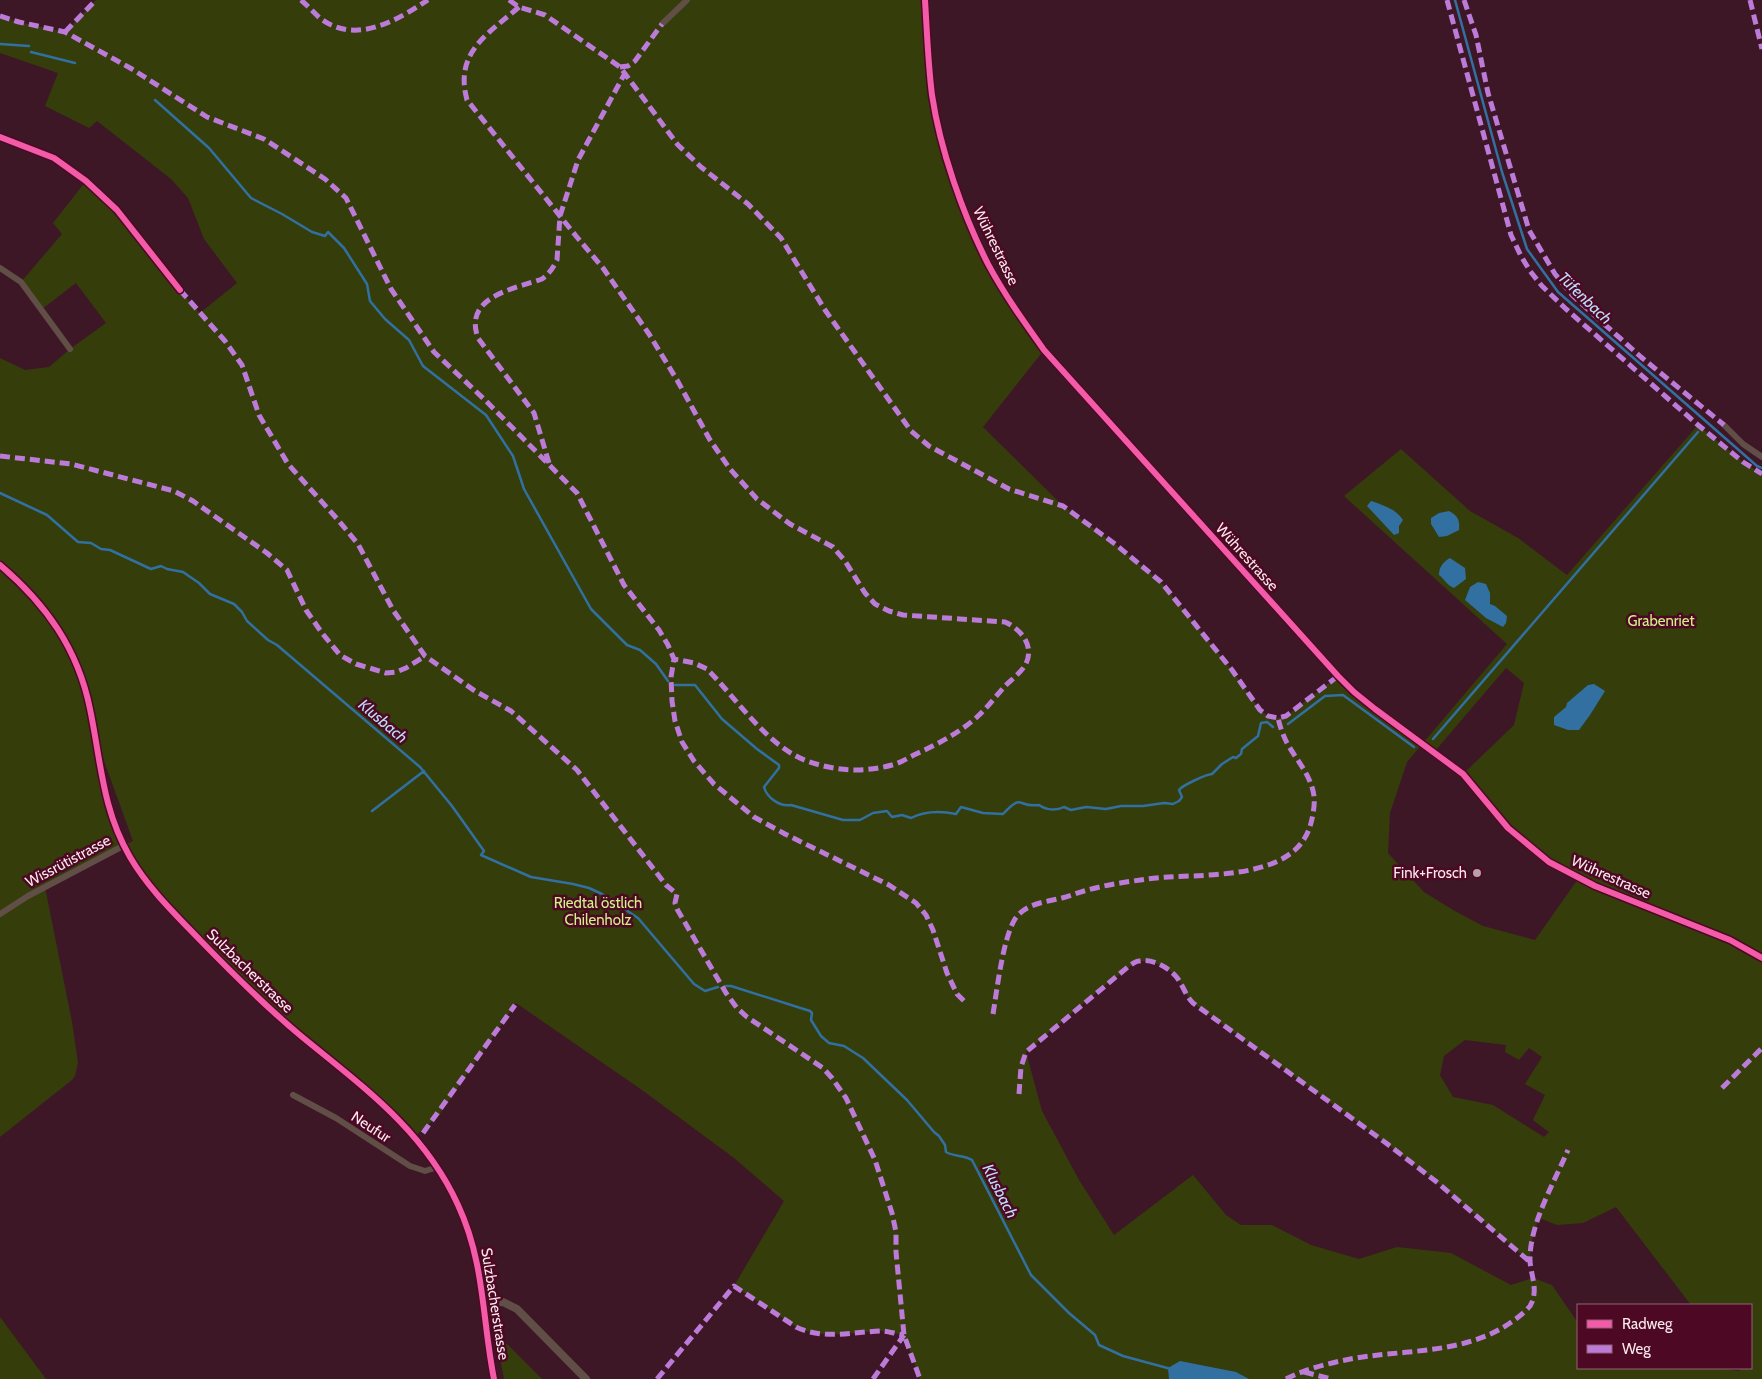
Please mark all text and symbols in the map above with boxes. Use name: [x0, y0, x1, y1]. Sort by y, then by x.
street label: Wührestrasse: [969, 204, 1023, 289]
water label: Tüfenbach: [1554, 268, 1616, 328]
street label: Wührestrasse: [1212, 519, 1282, 595]
park label: Grabenriet: [1628, 612, 1694, 630]
water label: Klusbach: [355, 695, 411, 747]
street label: Wissrütistrasse: [22, 831, 114, 891]
street label: Wührestrasse: [1568, 851, 1654, 903]
place label: Fink+Frosch: [1393, 864, 1467, 882]
marker: Fink+Frosch: [1471, 867, 1483, 879]
park label: Riedtal östlich Chilenholz: [554, 894, 642, 929]
street label: Sulzbacherstrasse: [203, 925, 297, 1017]
street label: Neufur: [348, 1108, 394, 1147]
water label: Klusbach: [978, 1161, 1022, 1221]
street label: Sulzbacherstrasse: [477, 1247, 513, 1362]
legend: [1577, 1304, 1752, 1369]
text: Radweg: [1622, 1315, 1673, 1333]
text: Weg: [1622, 1340, 1651, 1358]

